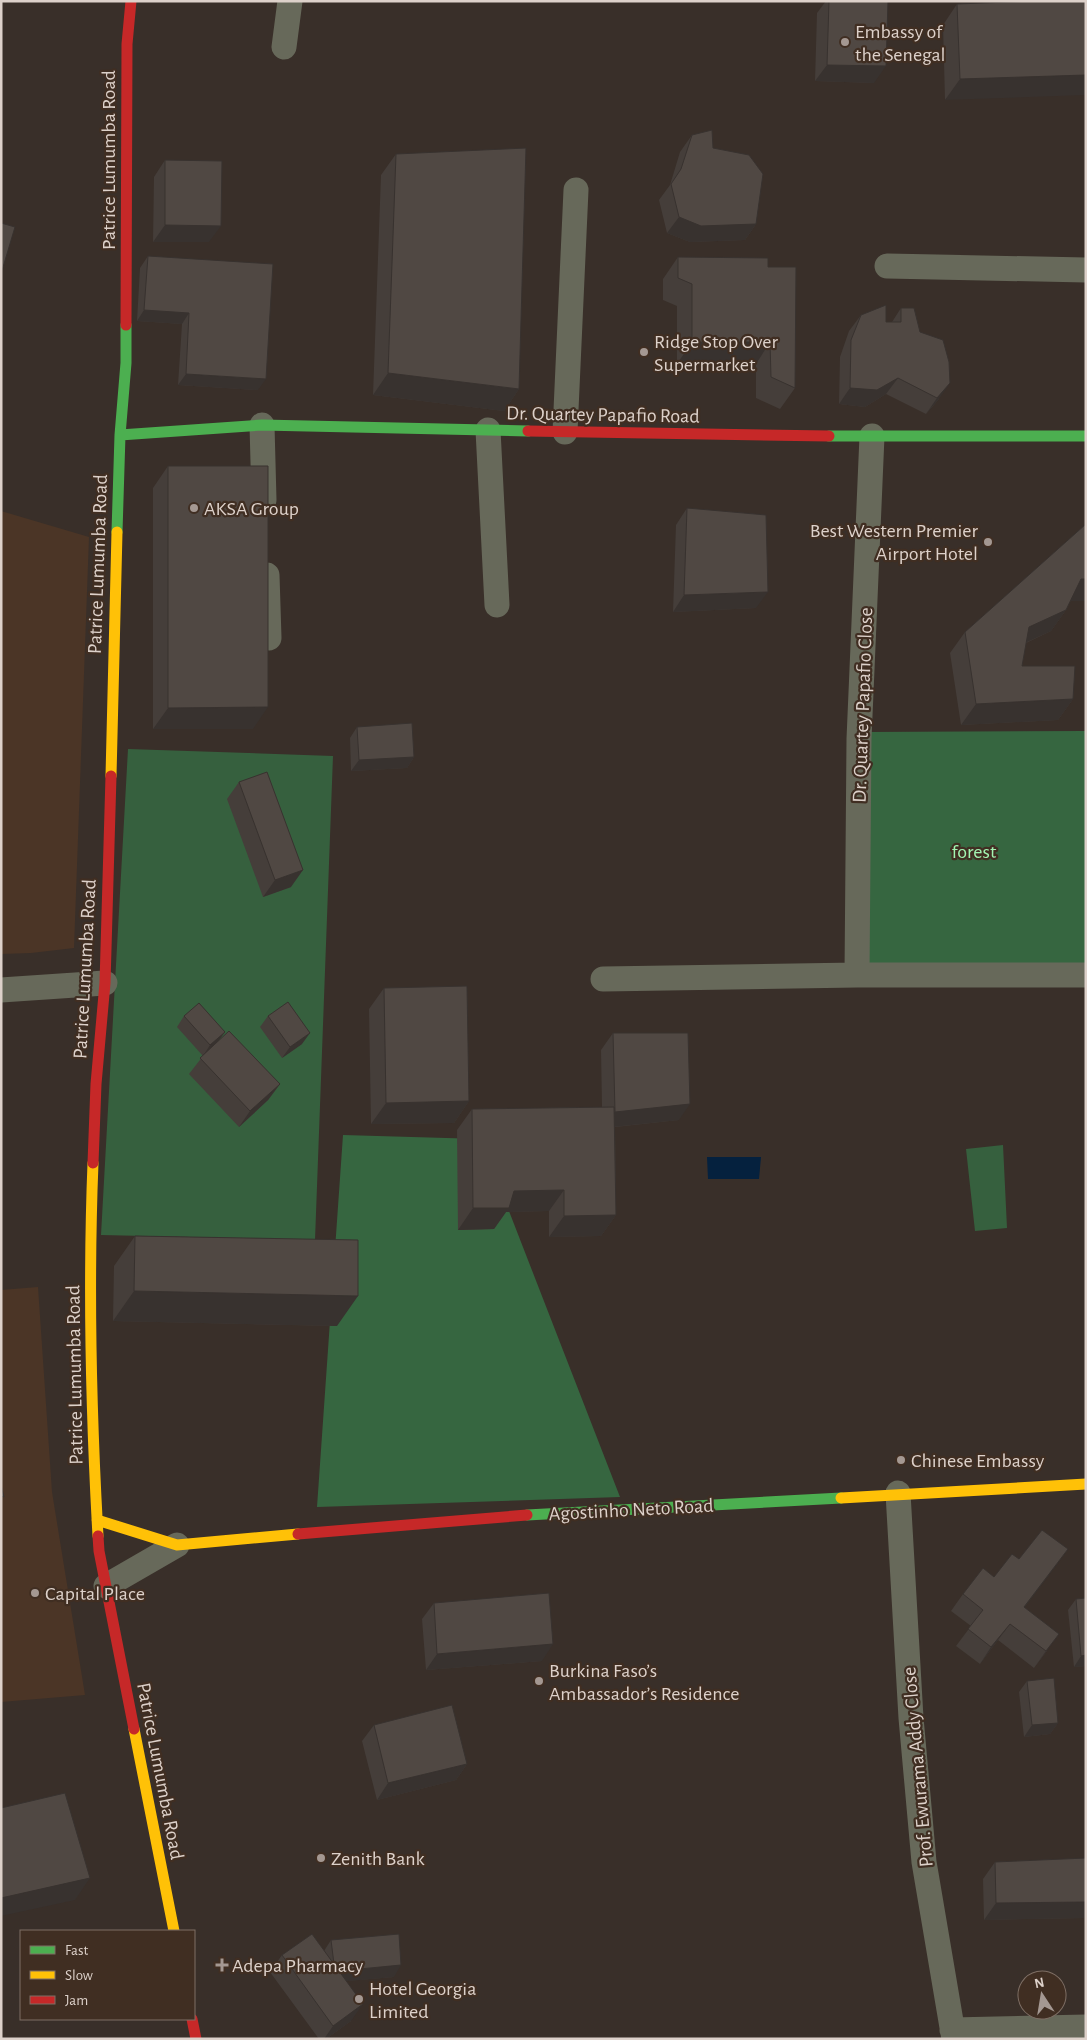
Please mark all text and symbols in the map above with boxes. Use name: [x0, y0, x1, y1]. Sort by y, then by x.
place label: Embassy of the Senegal: [855, 22, 946, 65]
marker: Embassy of the Senegal: [839, 36, 851, 48]
street label: Patrice Lumumba Road: [99, 70, 119, 250]
place label: Ridge Stop Over Supermarket: [654, 332, 778, 375]
marker: Ridge Stop Over Supermarket: [638, 346, 650, 358]
street label: Dr. Quartey Papafio Road: [506, 403, 700, 427]
street label: Patrice Lumumba Road: [85, 474, 111, 654]
place label: AKSA Group: [204, 499, 299, 519]
marker: AKSA Group: [188, 502, 200, 514]
place label: Best Western Premier Airport Hotel: [810, 521, 979, 564]
marker: Best Western Premier Airport Hotel: [982, 536, 994, 548]
street label: Dr. Quartey Papafio Close: [850, 607, 876, 803]
park label: forest: [952, 842, 997, 862]
street label: Patrice Lumumba Road: [70, 879, 100, 1059]
street label: Patrice Lumumba Road: [63, 1285, 87, 1465]
place label: Chinese Embassy: [911, 1451, 1045, 1471]
marker: Chinese Embassy: [895, 1454, 907, 1466]
street label: Agostinho Neto Road: [548, 1496, 714, 1524]
place label: Capital Place: [45, 1584, 145, 1604]
marker: Capital Place: [29, 1587, 41, 1599]
place label: Burkina Faso’s Ambassador’s Residence: [549, 1661, 739, 1704]
street label: Prof. Ewurama Addy Close: [899, 1666, 937, 1868]
marker: Burkina Faso’s Ambassador’s Residence: [533, 1675, 545, 1687]
street label: Patrice Lumumba Road: [133, 1681, 187, 1861]
place label: Zenith Bank: [331, 1849, 425, 1869]
marker: Zenith Bank: [315, 1852, 327, 1864]
legend: [20, 1930, 195, 2020]
text: Fast: [65, 1943, 89, 1958]
place label: Adepa Pharmacy: [232, 1956, 364, 1976]
marker: Adepa Pharmacy: [216, 1959, 228, 1971]
text: Slow: [65, 1968, 93, 1983]
north arrow: [1017, 1970, 1067, 2020]
text: N: [1033, 1975, 1046, 1991]
place label: Hotel Georgia Limited: [369, 1979, 476, 2022]
text: Jam: [65, 1993, 88, 2008]
marker: Hotel Georgia Limited: [353, 1993, 365, 2005]

